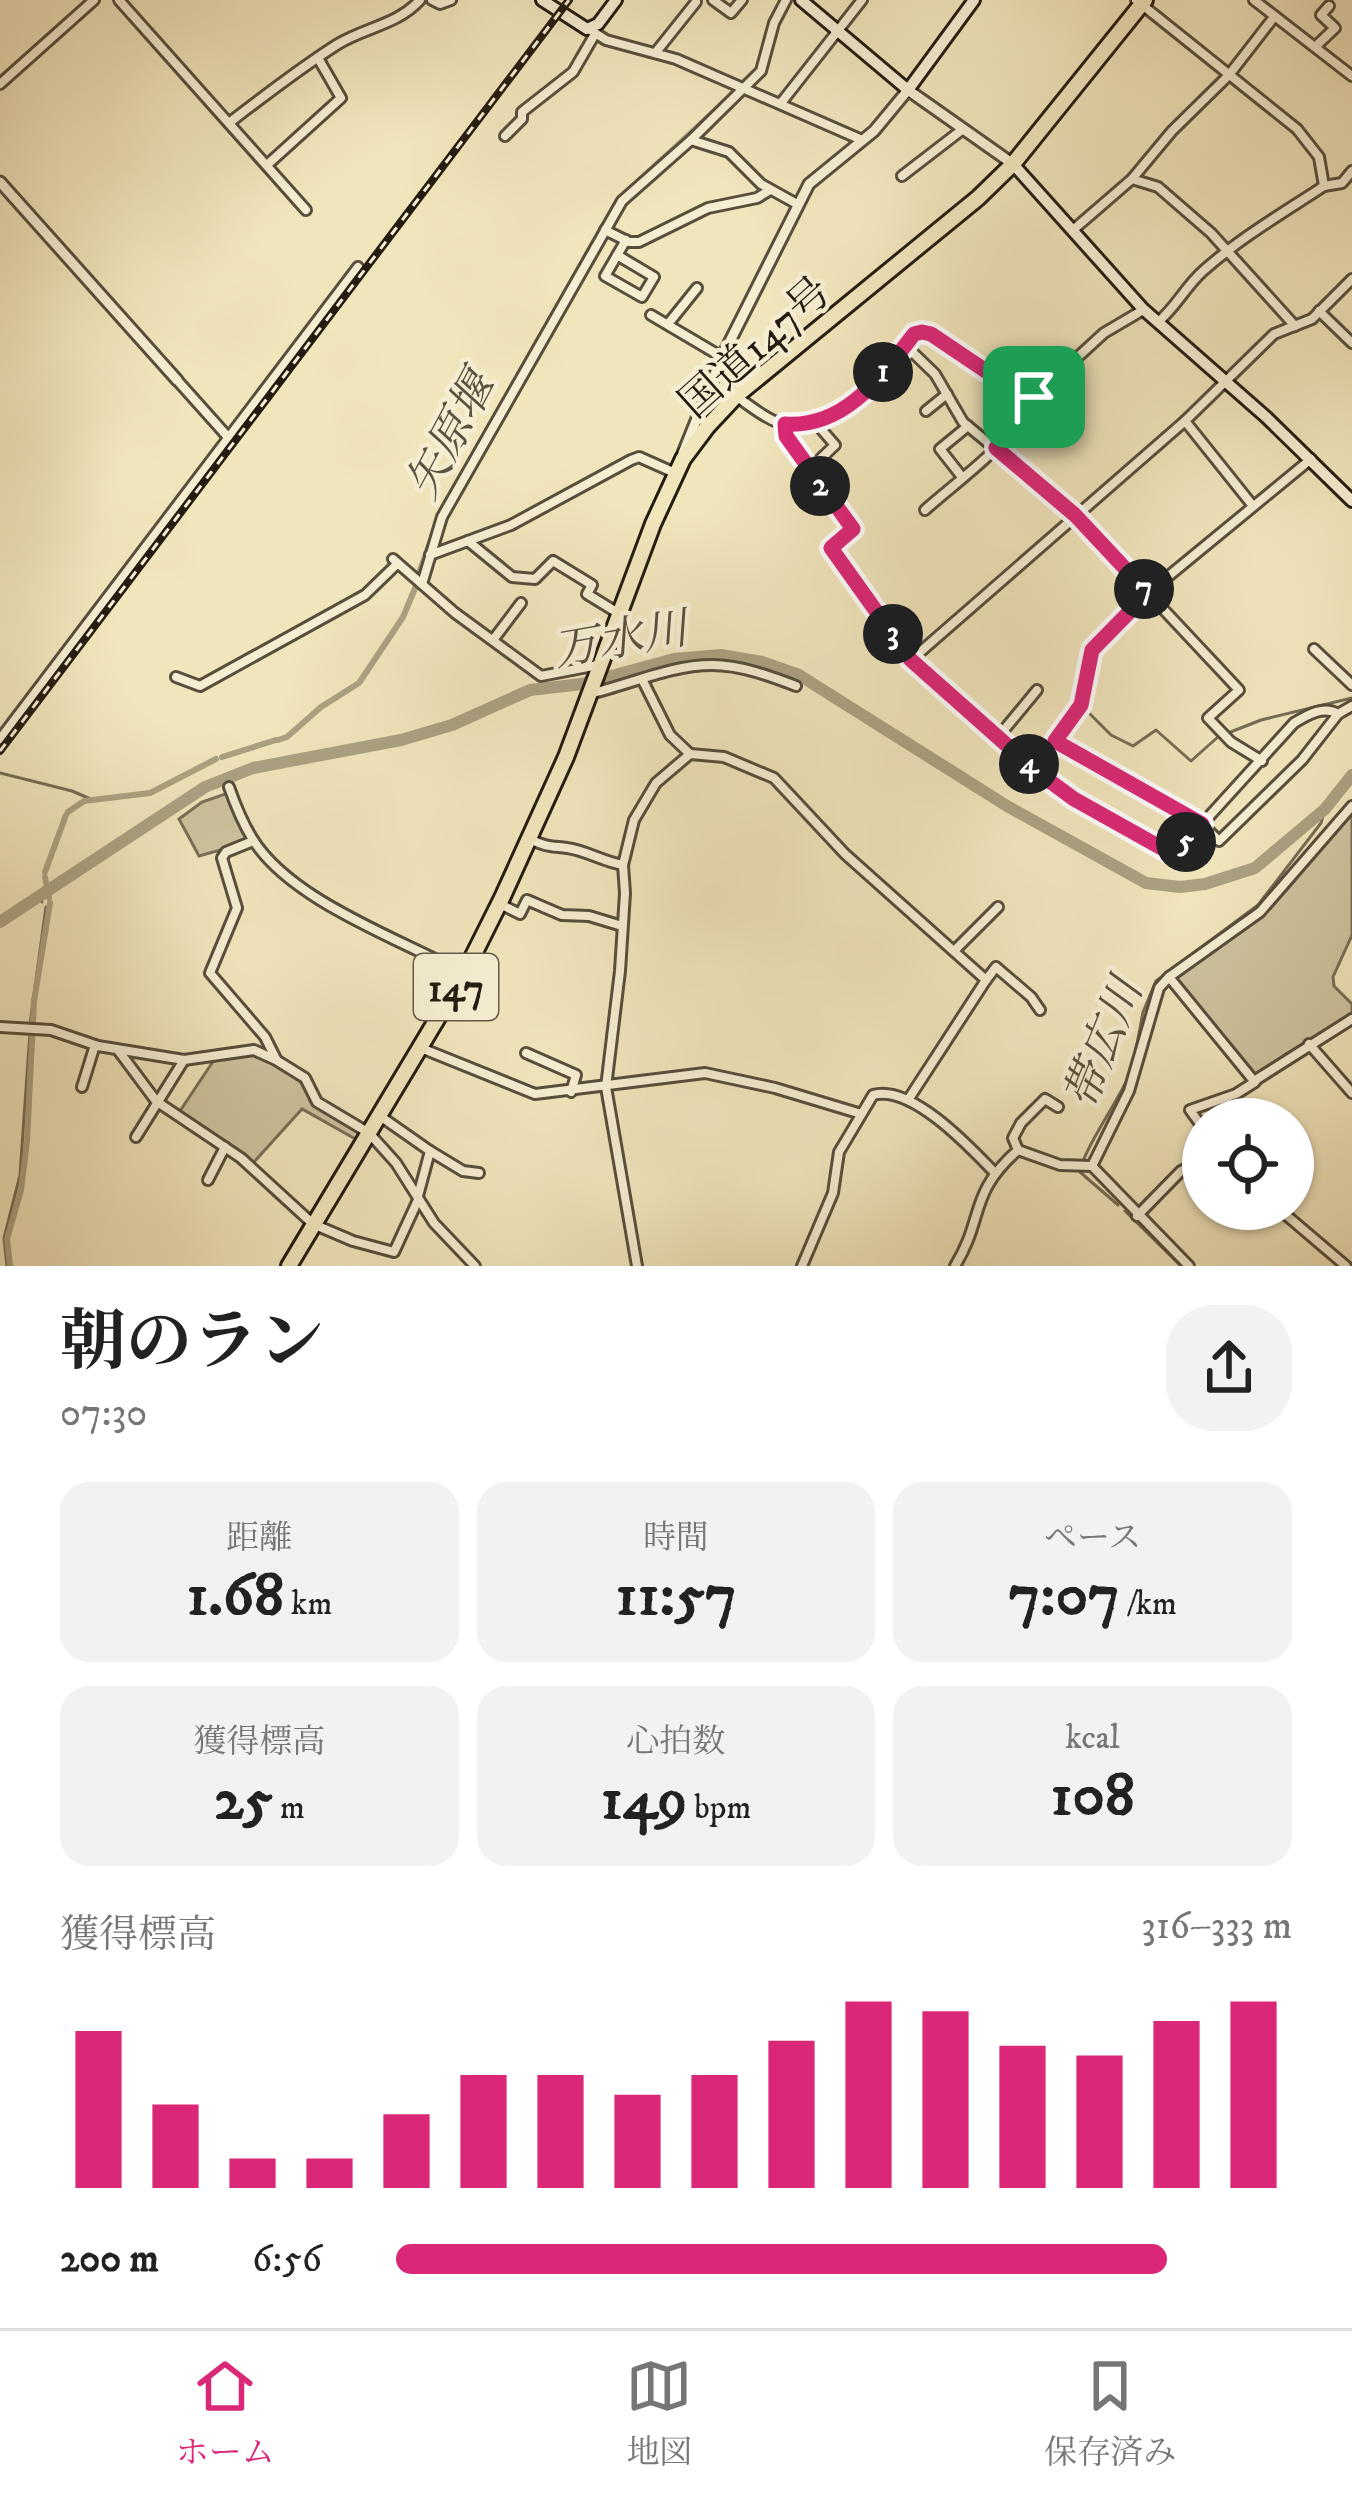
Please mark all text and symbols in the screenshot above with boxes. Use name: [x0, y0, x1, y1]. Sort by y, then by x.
street label: 国道147号: [669, 267, 843, 430]
pin: 1: [853, 342, 913, 402]
pin: [983, 346, 1085, 448]
text: 1: [877, 351, 889, 392]
water label: 矢原堰: [395, 357, 511, 509]
icon: arrive: [1001, 364, 1067, 430]
pin: 2: [790, 456, 850, 516]
text: 2: [812, 465, 828, 506]
pin: 7: [1114, 559, 1174, 619]
text: 7: [1135, 568, 1153, 609]
water label: 万水川: [549, 601, 697, 680]
pin: 3: [863, 604, 923, 664]
text: 3: [887, 613, 899, 654]
pin: 4: [999, 734, 1059, 794]
text: 4: [1020, 743, 1039, 784]
pin: 5: [1156, 812, 1216, 872]
text: 5: [1178, 821, 1194, 862]
road number: 147: [414, 954, 498, 1020]
water label: 帯広川: [1054, 966, 1158, 1117]
map controls: [1182, 1098, 1314, 1230]
button: locate: [1182, 1098, 1314, 1230]
text: 朝のラン: [60, 1303, 324, 1385]
button: share: [1166, 1305, 1292, 1431]
text: 07:30: [60, 1389, 147, 1438]
text: 距離: [226, 1518, 292, 1559]
text: 時間: [643, 1518, 709, 1559]
text: ペース: [1044, 1518, 1141, 1559]
text: 1.68: [186, 1559, 284, 1634]
text: 11:57: [615, 1559, 737, 1634]
text: 7:07: [1008, 1559, 1120, 1634]
text: km: [284, 1584, 332, 1625]
text: /km: [1120, 1584, 1177, 1625]
text: kcal: [1066, 1718, 1120, 1759]
text: 獲得標高: [193, 1722, 325, 1763]
text: 心拍数: [626, 1722, 725, 1763]
text: 108: [1051, 1759, 1135, 1834]
text: 25: [214, 1763, 273, 1838]
text: 149: [601, 1763, 687, 1838]
text: m: [273, 1788, 305, 1829]
text: bpm: [687, 1788, 751, 1829]
text: 316–333 m: [1141, 1902, 1292, 1951]
text: 獲得標高: [60, 1911, 216, 1960]
text: 200 m: [60, 2235, 159, 2284]
text: 6:56: [252, 2235, 322, 2284]
tab: ホーム: [176, 2353, 275, 2474]
tab: 地図: [626, 2353, 692, 2474]
tab: 保存済み: [1044, 2353, 1176, 2474]

